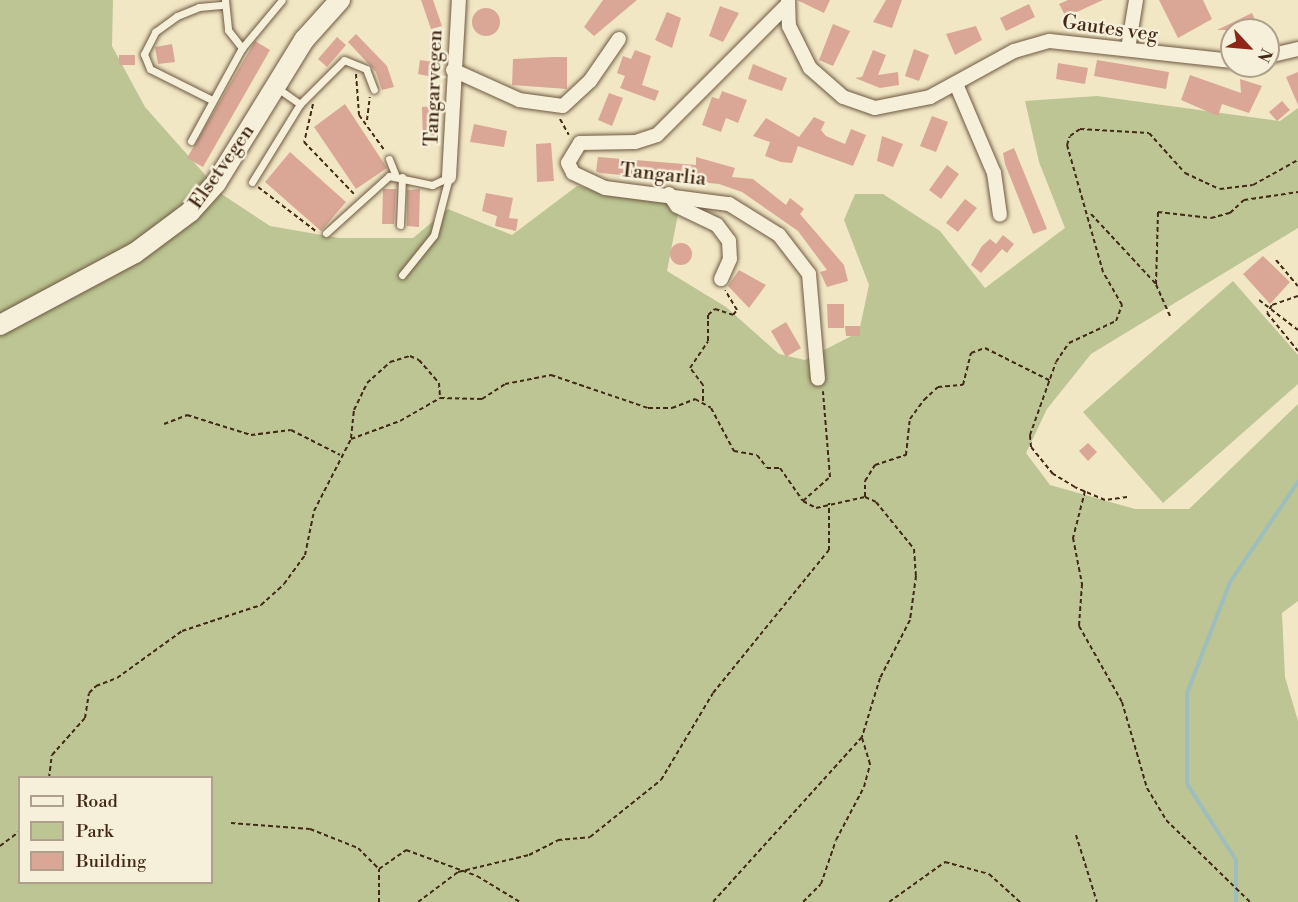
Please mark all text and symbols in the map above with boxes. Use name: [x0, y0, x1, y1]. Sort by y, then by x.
street label: Gautes veg: [1061, 10, 1159, 48]
north arrow: [1220, 18, 1280, 78]
street label: Tangarvegen: [420, 29, 448, 147]
text: N: [1253, 45, 1276, 65]
street label: Elsetvegen: [184, 120, 260, 214]
street label: Tangarlia: [619, 159, 707, 191]
legend: [18, 776, 213, 884]
text: Road: [76, 790, 118, 813]
text: Park: [76, 820, 113, 843]
text: Building: [76, 850, 146, 873]

